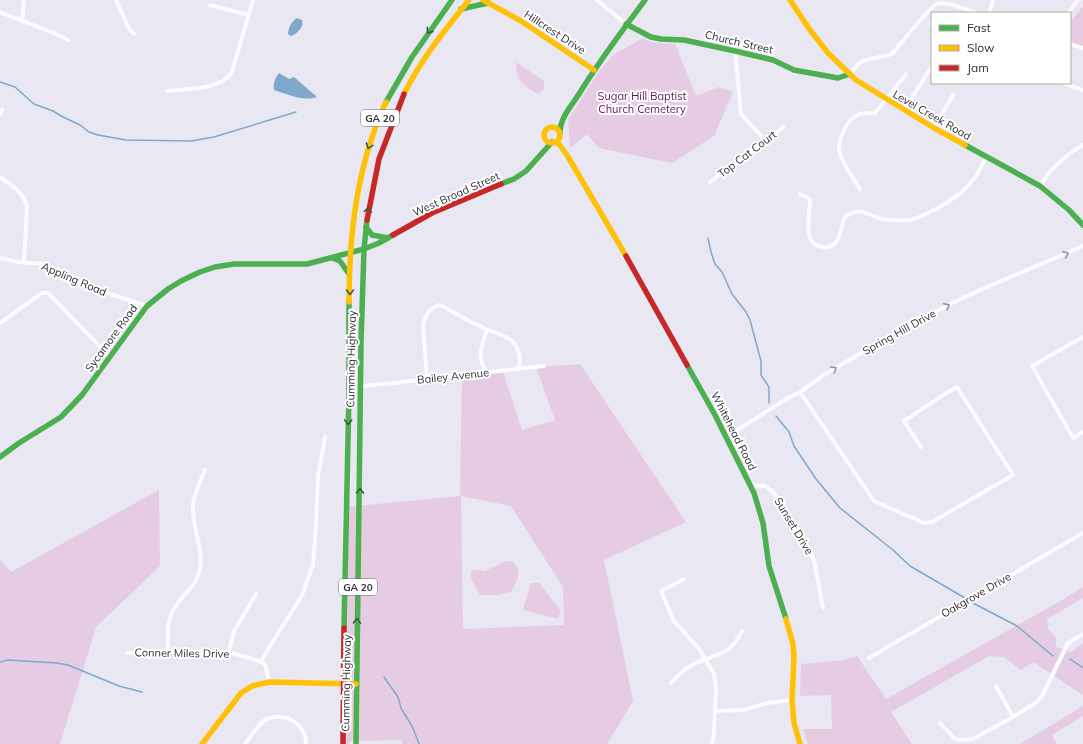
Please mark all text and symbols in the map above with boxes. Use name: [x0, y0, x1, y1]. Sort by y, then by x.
street label: Hillcrest Drive: [522, 7, 588, 57]
legend: [931, 12, 1071, 84]
text: Fast: [967, 20, 991, 35]
one-way arrow: [426, 27, 434, 34]
street label: Church Street: [704, 27, 775, 57]
text: Slow: [967, 40, 995, 55]
text: Jam: [967, 60, 989, 75]
street label: Level Creek Road: [890, 87, 974, 143]
park label: Sugar Hill Baptist Church Cemetery: [598, 89, 687, 116]
road number: GA 20: [361, 110, 399, 126]
street label: Top Cat Court: [715, 127, 779, 181]
one-way arrow: [366, 142, 374, 149]
street label: West Broad Street: [410, 168, 502, 219]
one-way arrow: [363, 207, 372, 214]
one-way arrow: [1063, 250, 1070, 258]
street label: Appling Road: [39, 259, 109, 299]
one-way arrow: [346, 289, 354, 295]
street label: Sycamore Road: [82, 301, 140, 375]
one-way arrow: [943, 303, 950, 311]
street label: Spring Hill Drive: [860, 306, 938, 358]
street label: Cumming Highway: [343, 310, 359, 408]
street label: Bailey Avenue: [416, 365, 490, 387]
one-way arrow: [830, 367, 837, 374]
street label: Whitehead Road: [708, 389, 760, 473]
one-way arrow: [344, 419, 352, 425]
one-way arrow: [356, 488, 364, 494]
street label: Sunset Drive: [771, 495, 817, 557]
street label: Oakgrove Drive: [938, 569, 1014, 621]
road number: GA 20: [339, 579, 377, 595]
one-way arrow: [353, 618, 362, 624]
street label: Cumming Highway: [338, 634, 354, 732]
street label: Conner Miles Drive: [135, 645, 229, 661]

